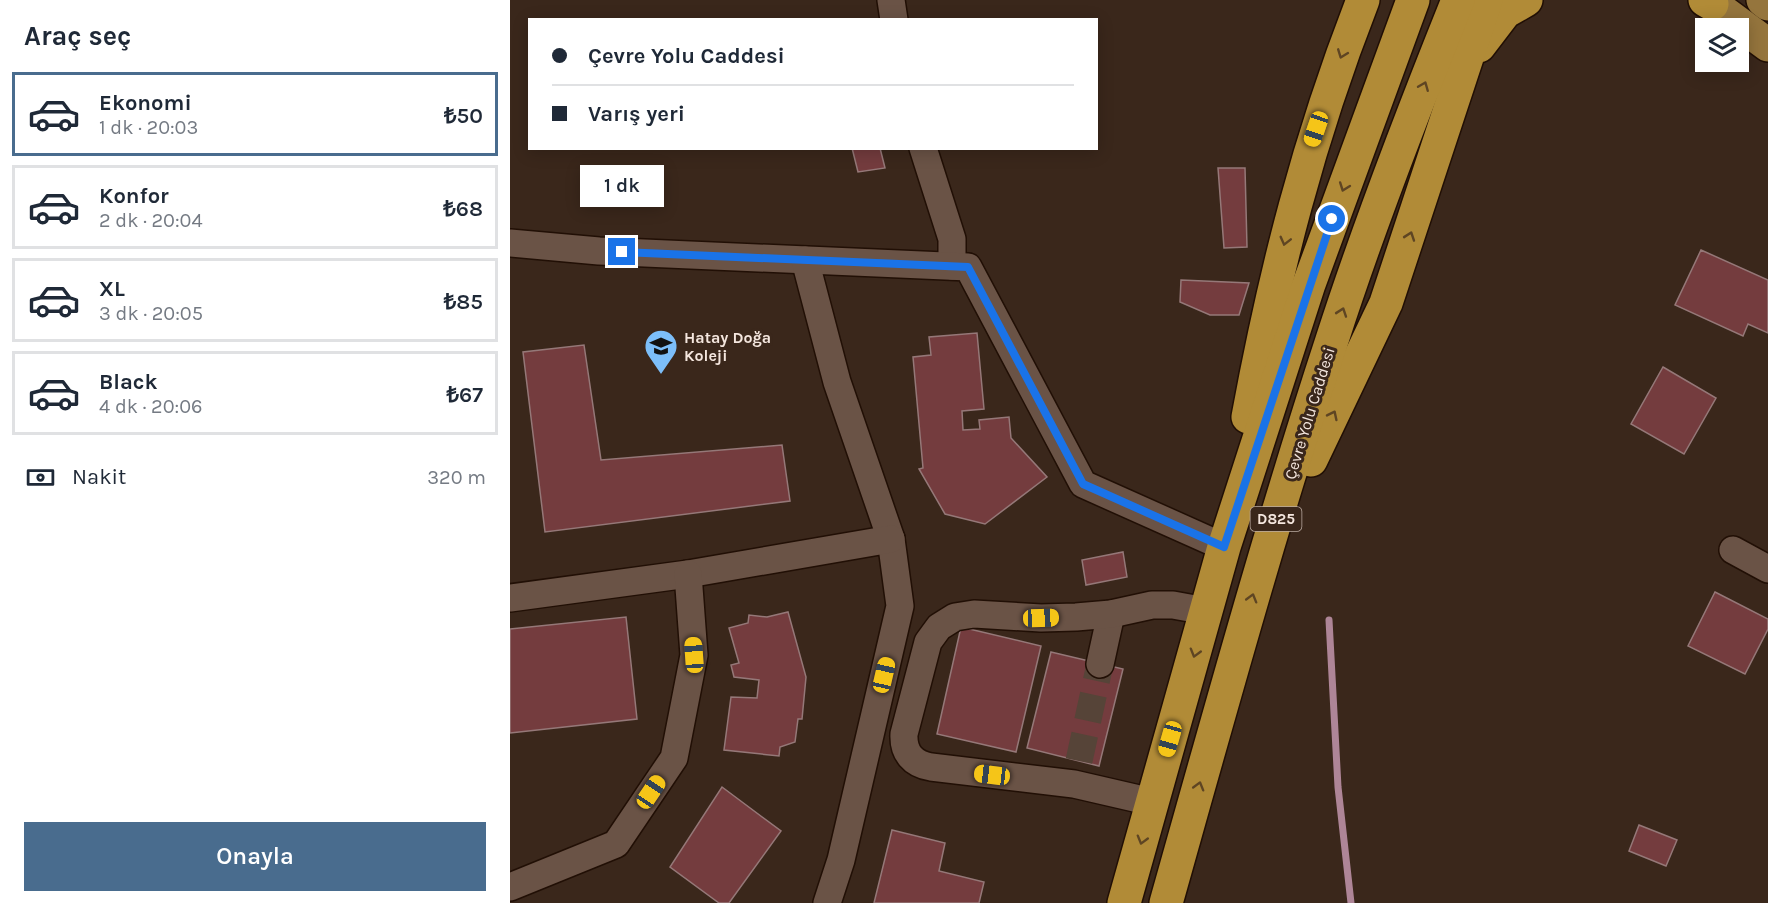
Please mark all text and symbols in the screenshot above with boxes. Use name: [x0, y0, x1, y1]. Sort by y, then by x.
map controls: [1695, 18, 1749, 72]
button: layers: [1695, 18, 1749, 72]
text: Araç seç: [24, 20, 131, 52]
text: Çevre Yolu Caddesi: [588, 43, 785, 69]
one-way arrow: [1336, 49, 1349, 59]
one-way arrow: [1417, 81, 1429, 92]
icon: car: [27, 87, 81, 141]
text: Ekonomi: [99, 90, 192, 116]
text: Varış yeri: [588, 101, 685, 127]
text: ₺50: [444, 103, 483, 129]
car: [1302, 109, 1330, 149]
text: 1 dk · 20:03: [99, 116, 198, 139]
callout: 1 dk: [580, 165, 664, 207]
text: 1 dk: [604, 174, 640, 197]
icon: car: [27, 180, 81, 234]
one-way arrow: [1338, 181, 1351, 192]
text: Konfor: [99, 183, 169, 209]
text: ₺68: [443, 196, 483, 222]
route start: [1318, 205, 1345, 232]
text: 2 dk · 20:04: [99, 209, 203, 232]
one-way arrow: [1402, 231, 1415, 241]
one-way arrow: [1280, 236, 1293, 246]
route end: [608, 238, 635, 265]
icon: car: [27, 273, 81, 327]
text: XL: [99, 276, 125, 302]
text: ₺85: [444, 289, 483, 315]
text: 3 dk · 20:05: [99, 302, 203, 325]
one-way arrow: [1334, 307, 1347, 318]
school or university icon: Hatay Doğa Koleji: [643, 328, 679, 375]
place label: Hatay Doğa Koleji: [684, 328, 771, 365]
street label: Çevre Yolu Caddesi: [1280, 345, 1339, 482]
icon: car: [27, 366, 81, 420]
text: Black: [99, 369, 158, 395]
text: ₺67: [446, 382, 483, 408]
text: 4 dk · 20:06: [99, 395, 203, 418]
one-way arrow: [1326, 410, 1338, 421]
icon: cash: [24, 461, 57, 494]
text: Nakit: [72, 464, 126, 490]
text: 320 m: [427, 466, 486, 489]
road number: D825: [1250, 507, 1302, 531]
one-way arrow: [1245, 593, 1257, 604]
car: [1023, 608, 1059, 628]
car: [684, 636, 704, 674]
one-way arrow: [1190, 647, 1202, 658]
car: [871, 655, 897, 695]
car: [1156, 719, 1184, 759]
car: [973, 764, 1011, 786]
car: [633, 772, 669, 812]
one-way arrow: [1192, 781, 1204, 792]
button: Onayla: [24, 822, 486, 891]
one-way arrow: [1136, 835, 1149, 845]

